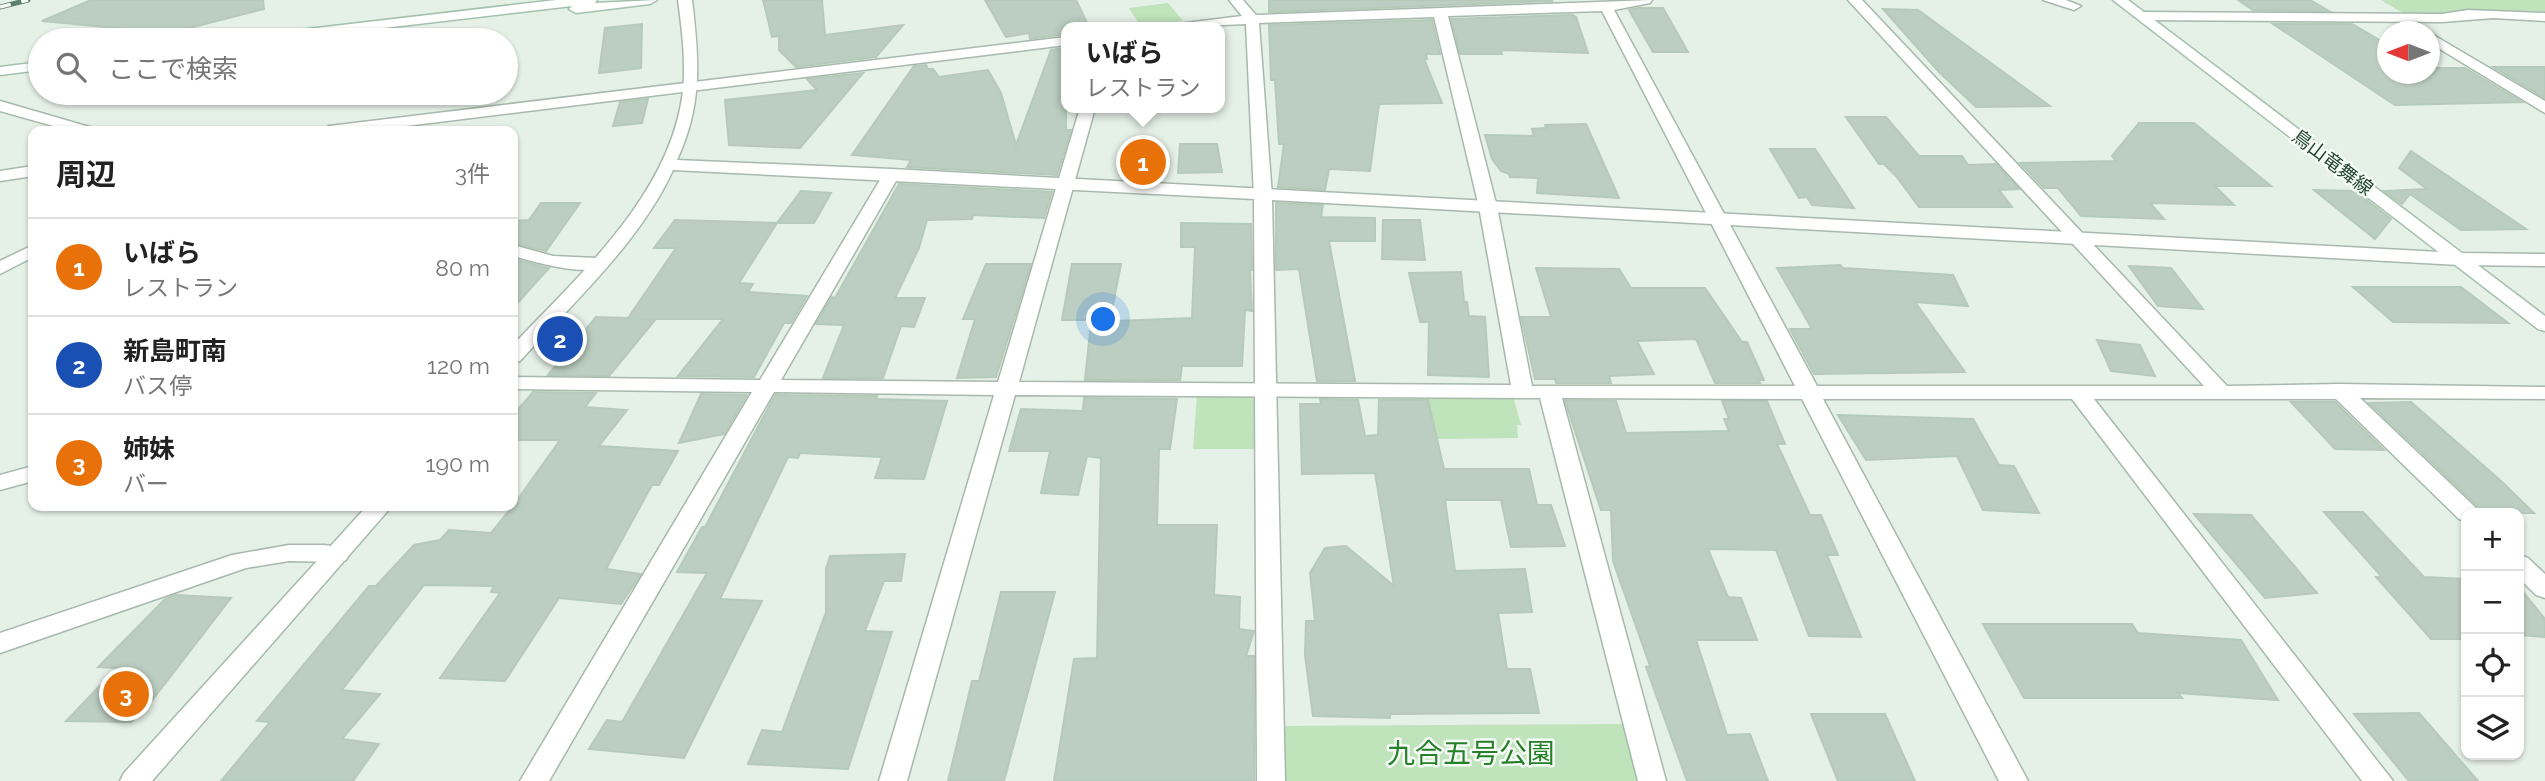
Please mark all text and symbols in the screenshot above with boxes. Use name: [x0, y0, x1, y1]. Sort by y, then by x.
north arrow: [2377, 21, 2440, 84]
popup: [1061, 22, 1225, 113]
search box: [28, 28, 518, 105]
text: いばら: [1086, 38, 1164, 68]
icon: search: [52, 48, 90, 86]
text: ここで検索: [108, 54, 238, 84]
text: レストラン: [1086, 74, 1201, 101]
street label: 鳥山竜舞線: [2288, 125, 2378, 199]
pin: 1: [1120, 136, 1166, 188]
text: 周辺: [56, 157, 116, 192]
text: 3件: [455, 160, 490, 187]
text: いばら: [123, 238, 201, 268]
text: 1: [73, 254, 85, 281]
text: 80 m: [435, 254, 490, 281]
text: レストラン: [123, 274, 238, 301]
your location: [1086, 302, 1120, 336]
pin: 2: [537, 313, 583, 365]
text: 新島町南: [123, 336, 227, 366]
text: 2: [73, 352, 85, 379]
text: 120 m: [427, 352, 490, 379]
text: バス停: [123, 372, 192, 399]
text: 姉妹: [123, 434, 175, 464]
text: 3: [73, 450, 85, 477]
text: 190 m: [426, 450, 490, 477]
text: バー: [123, 470, 169, 497]
map controls: [2461, 508, 2524, 760]
button: +: [2461, 508, 2524, 571]
button: −: [2461, 571, 2524, 634]
button: locate: [2461, 634, 2524, 697]
pin: 3: [103, 668, 149, 720]
button: layers: [2461, 697, 2524, 760]
park label: 九合五号公園: [1387, 737, 1555, 770]

